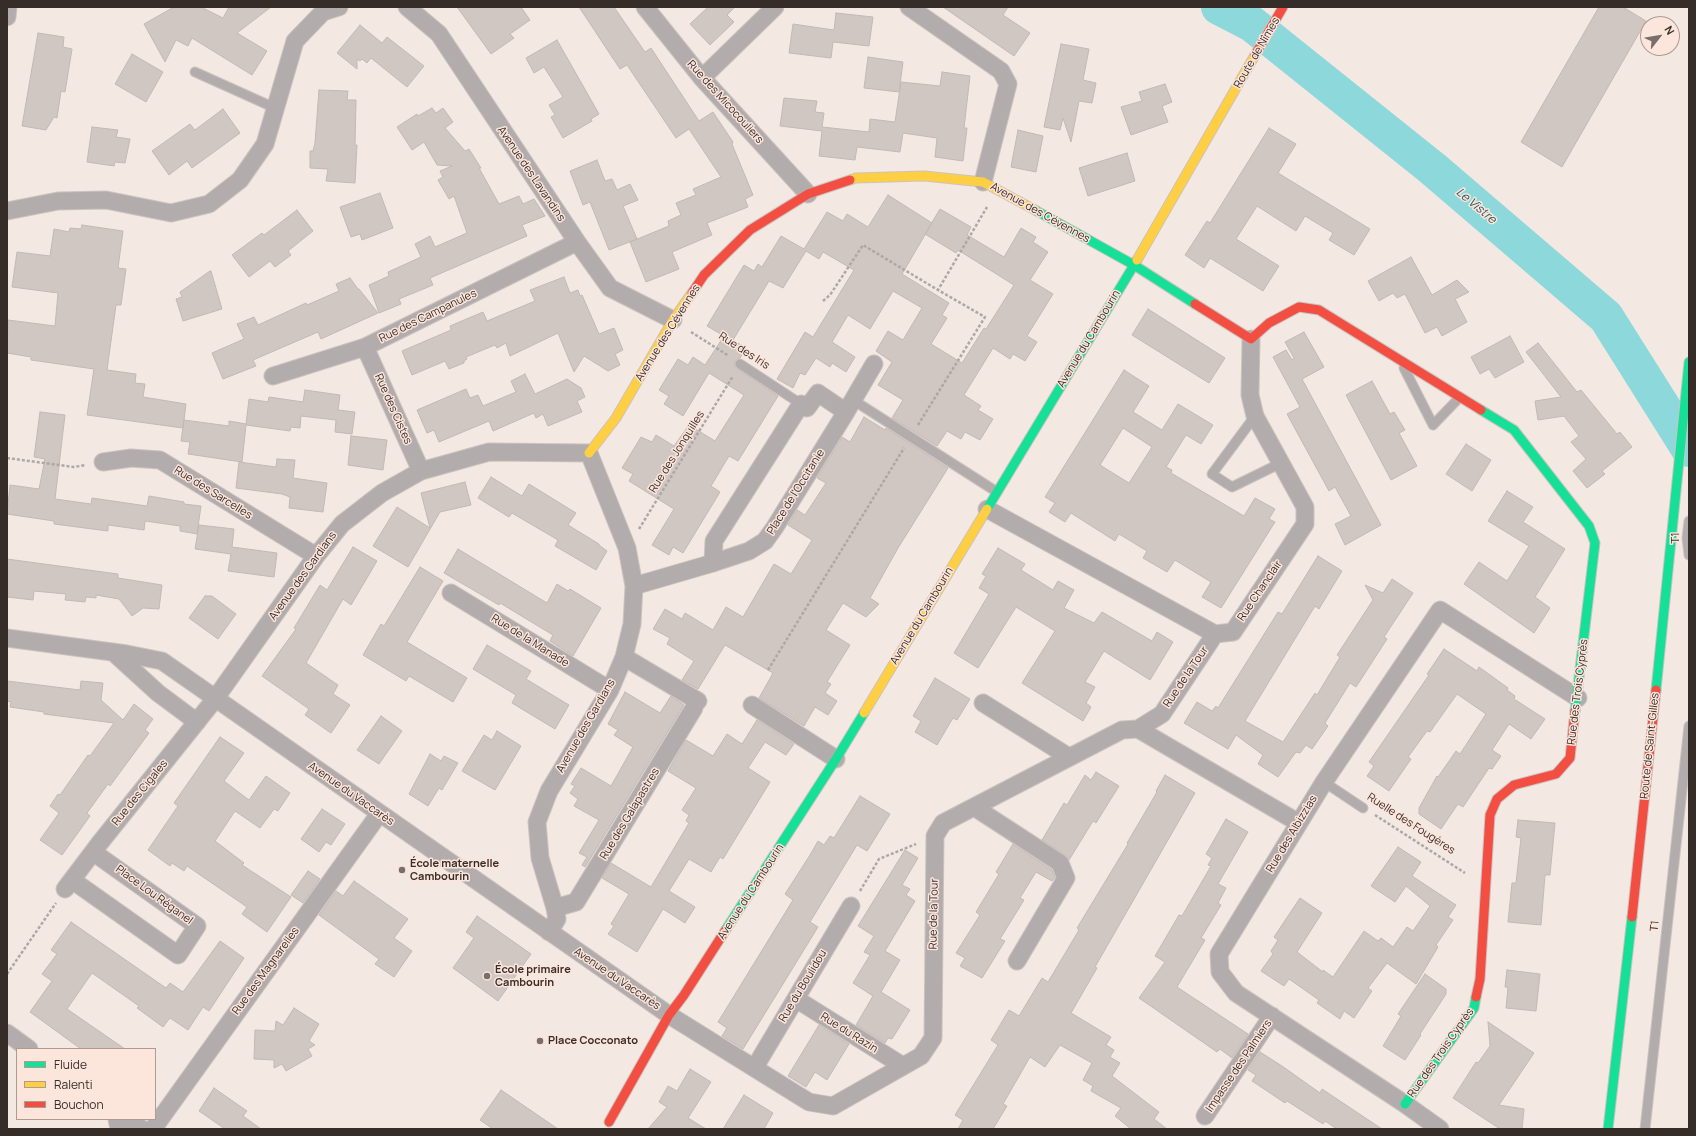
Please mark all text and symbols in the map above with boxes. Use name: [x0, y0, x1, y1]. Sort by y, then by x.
street label: Route de Nîmes: [1231, 15, 1283, 91]
north arrow: [1640, 16, 1680, 56]
text: N: [1661, 23, 1678, 37]
street label: Rue des Micocouliers: [684, 58, 766, 146]
street label: Avenue des Lavandins: [494, 124, 568, 224]
street label: Avenue des Cévennes: [988, 180, 1092, 246]
water label: Le Vistre: [1453, 185, 1499, 227]
street label: Avenue des Cévennes: [633, 282, 703, 384]
street label: Rue des Campanules: [377, 287, 479, 345]
street label: Avenue du Cambourin: [1055, 288, 1123, 390]
street label: Rue des Iris: [716, 330, 772, 372]
street label: Rue des Cistes: [372, 372, 414, 446]
street label: Rue des Jonquilles: [646, 409, 708, 495]
street label: Place de l'Occitanie: [764, 447, 828, 537]
street label: Rue des Sarcelles: [172, 464, 254, 522]
street label: Avenue des Gardians: [267, 529, 339, 623]
street label: T1: [1669, 533, 1683, 543]
street label: Rue Chanclair: [1235, 558, 1285, 624]
street label: Avenue du Cambourin: [888, 565, 956, 667]
street label: Rue de la Manade: [489, 612, 571, 670]
street label: Rue des Trois Cyprès: [1565, 638, 1591, 746]
street label: Rue de la Tour: [1161, 644, 1211, 710]
street label: Avenue des Gardians: [554, 677, 618, 775]
street label: Route de Saint-Gilles: [1638, 692, 1662, 800]
street label: Rue des Cigales: [109, 757, 171, 829]
street label: Avenue du Vaccarès: [306, 759, 396, 829]
street label: Rue des Galapastres: [597, 766, 663, 862]
street label: Ruelle des Fougères: [1365, 791, 1457, 857]
street label: Rue des Albizzias: [1264, 793, 1320, 875]
street label: Avenue du Cambourin: [715, 842, 787, 942]
place label: École maternelle Cambourin: [410, 857, 499, 883]
street label: Place Lou Réganel: [113, 863, 195, 927]
marker: École maternelle Cambourin: [397, 865, 407, 875]
street label: Rue de la Tour: [927, 878, 941, 950]
street label: T1: [1648, 920, 1662, 932]
street label: Rue des Magnarelles: [230, 925, 302, 1017]
street label: Avenue du Vaccarès: [571, 945, 663, 1013]
street label: Rue du Boulidou: [776, 948, 830, 1024]
place label: École primaire Cambourin: [495, 963, 571, 989]
marker: École primaire Cambourin: [482, 971, 492, 981]
street label: Rue des Trois Cyprès: [1405, 1006, 1477, 1100]
street label: Rue du Razin: [818, 1010, 880, 1056]
street label: Impasse des Palmiers: [1203, 1017, 1275, 1115]
place label: Place Cocconato: [548, 1034, 638, 1048]
marker: Place Cocconato: [535, 1036, 545, 1046]
legend: [16, 1048, 156, 1120]
text: Fluide: [54, 1056, 87, 1073]
text: Ralenti: [54, 1076, 93, 1093]
text: Bouchon: [54, 1096, 104, 1113]

